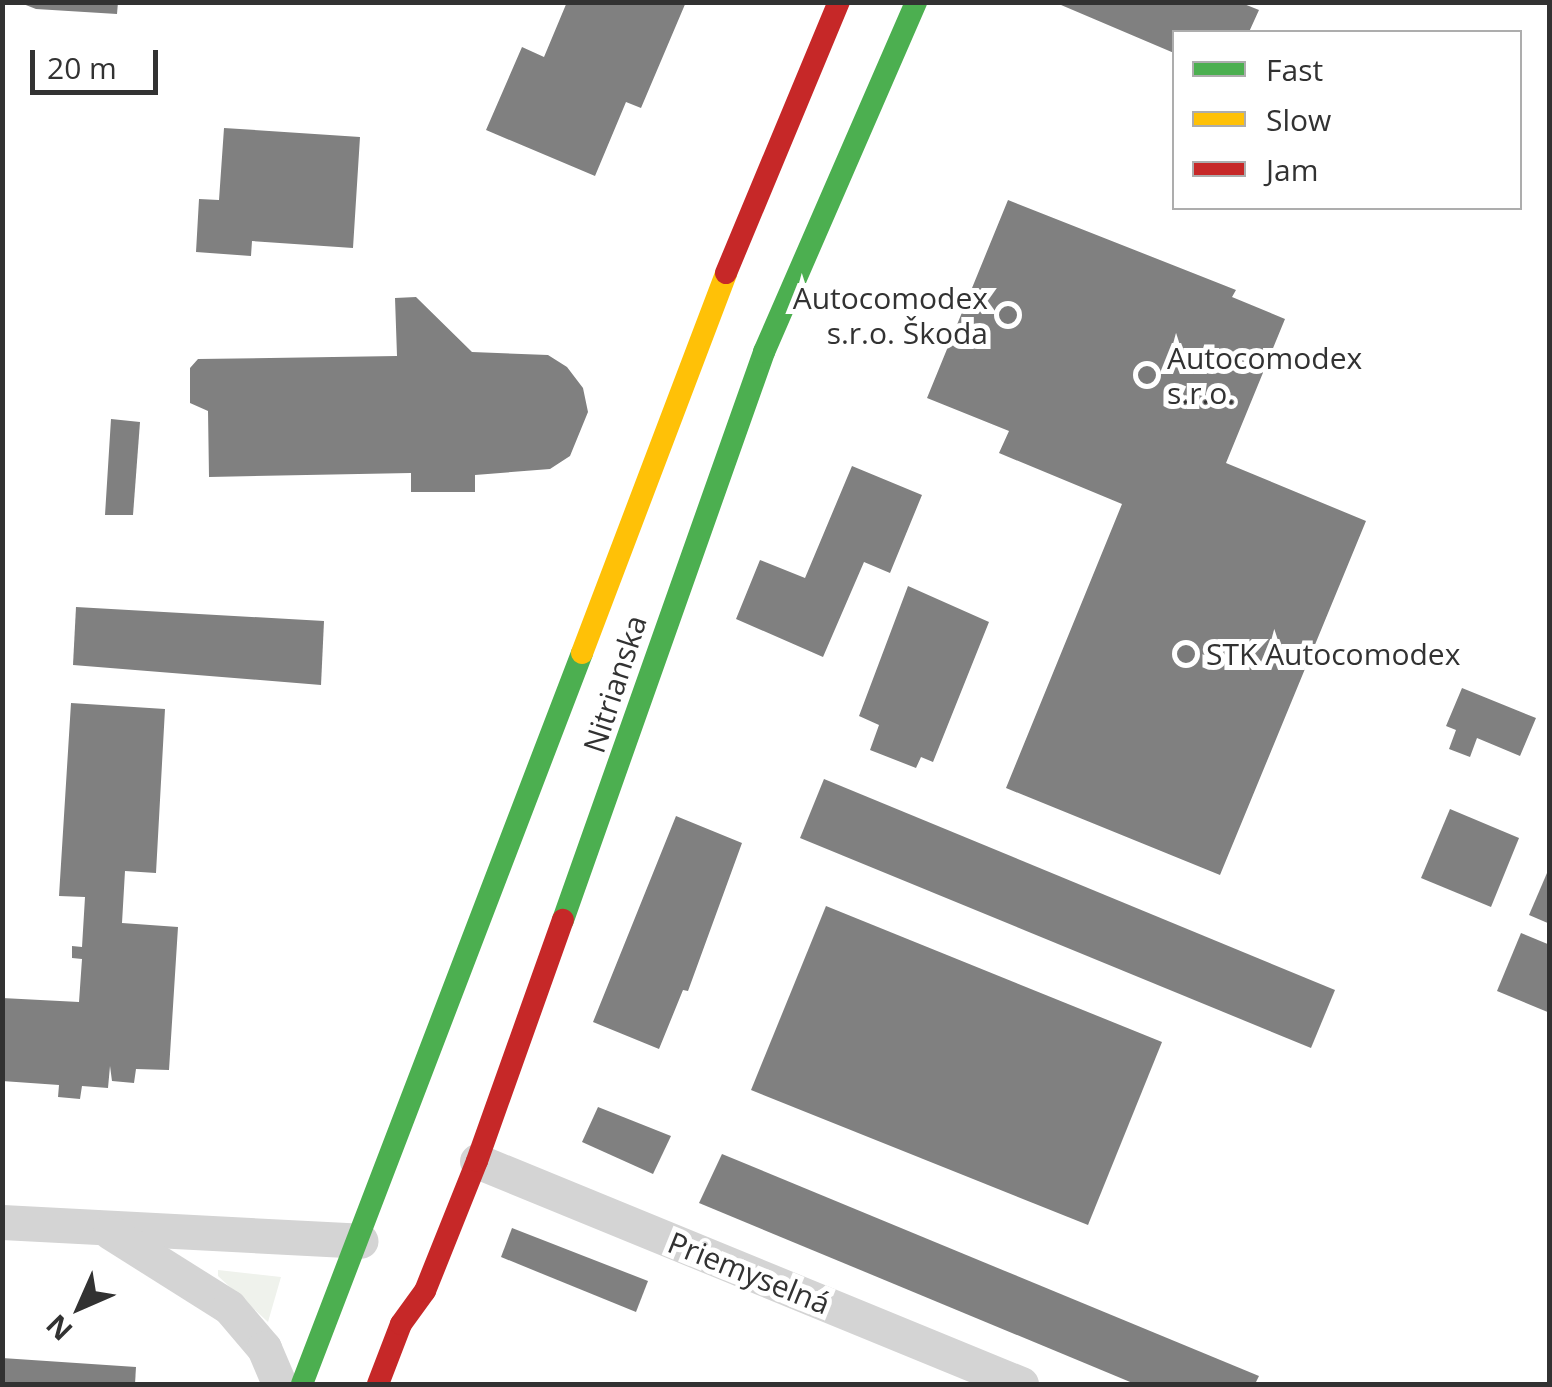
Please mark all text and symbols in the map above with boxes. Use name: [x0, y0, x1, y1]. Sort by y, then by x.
scale bar: [35, 30, 162, 92]
legend: [1172, 30, 1522, 210]
text: 20 m: [47, 47, 117, 88]
text: Fast: [1266, 49, 1323, 90]
text: Slow: [1266, 99, 1331, 140]
text: Jam: [1266, 149, 1319, 190]
place label: Autocomodex s.r.o. Škoda: [793, 280, 988, 350]
marker: Autocomodex s.r.o. Škoda: [997, 304, 1019, 326]
place label: Autocomodex s.r.o.: [1167, 340, 1362, 410]
marker: Autocomodex s.r.o.: [1136, 364, 1158, 386]
street label: Nitrianska: [576, 611, 654, 757]
place label: STK Autocomodex: [1206, 636, 1460, 672]
marker: STK Autocomodex: [1175, 643, 1197, 665]
street label: Priemyselná: [663, 1224, 835, 1322]
north arrow: [30, 1257, 130, 1357]
text: N: [37, 1307, 80, 1350]

